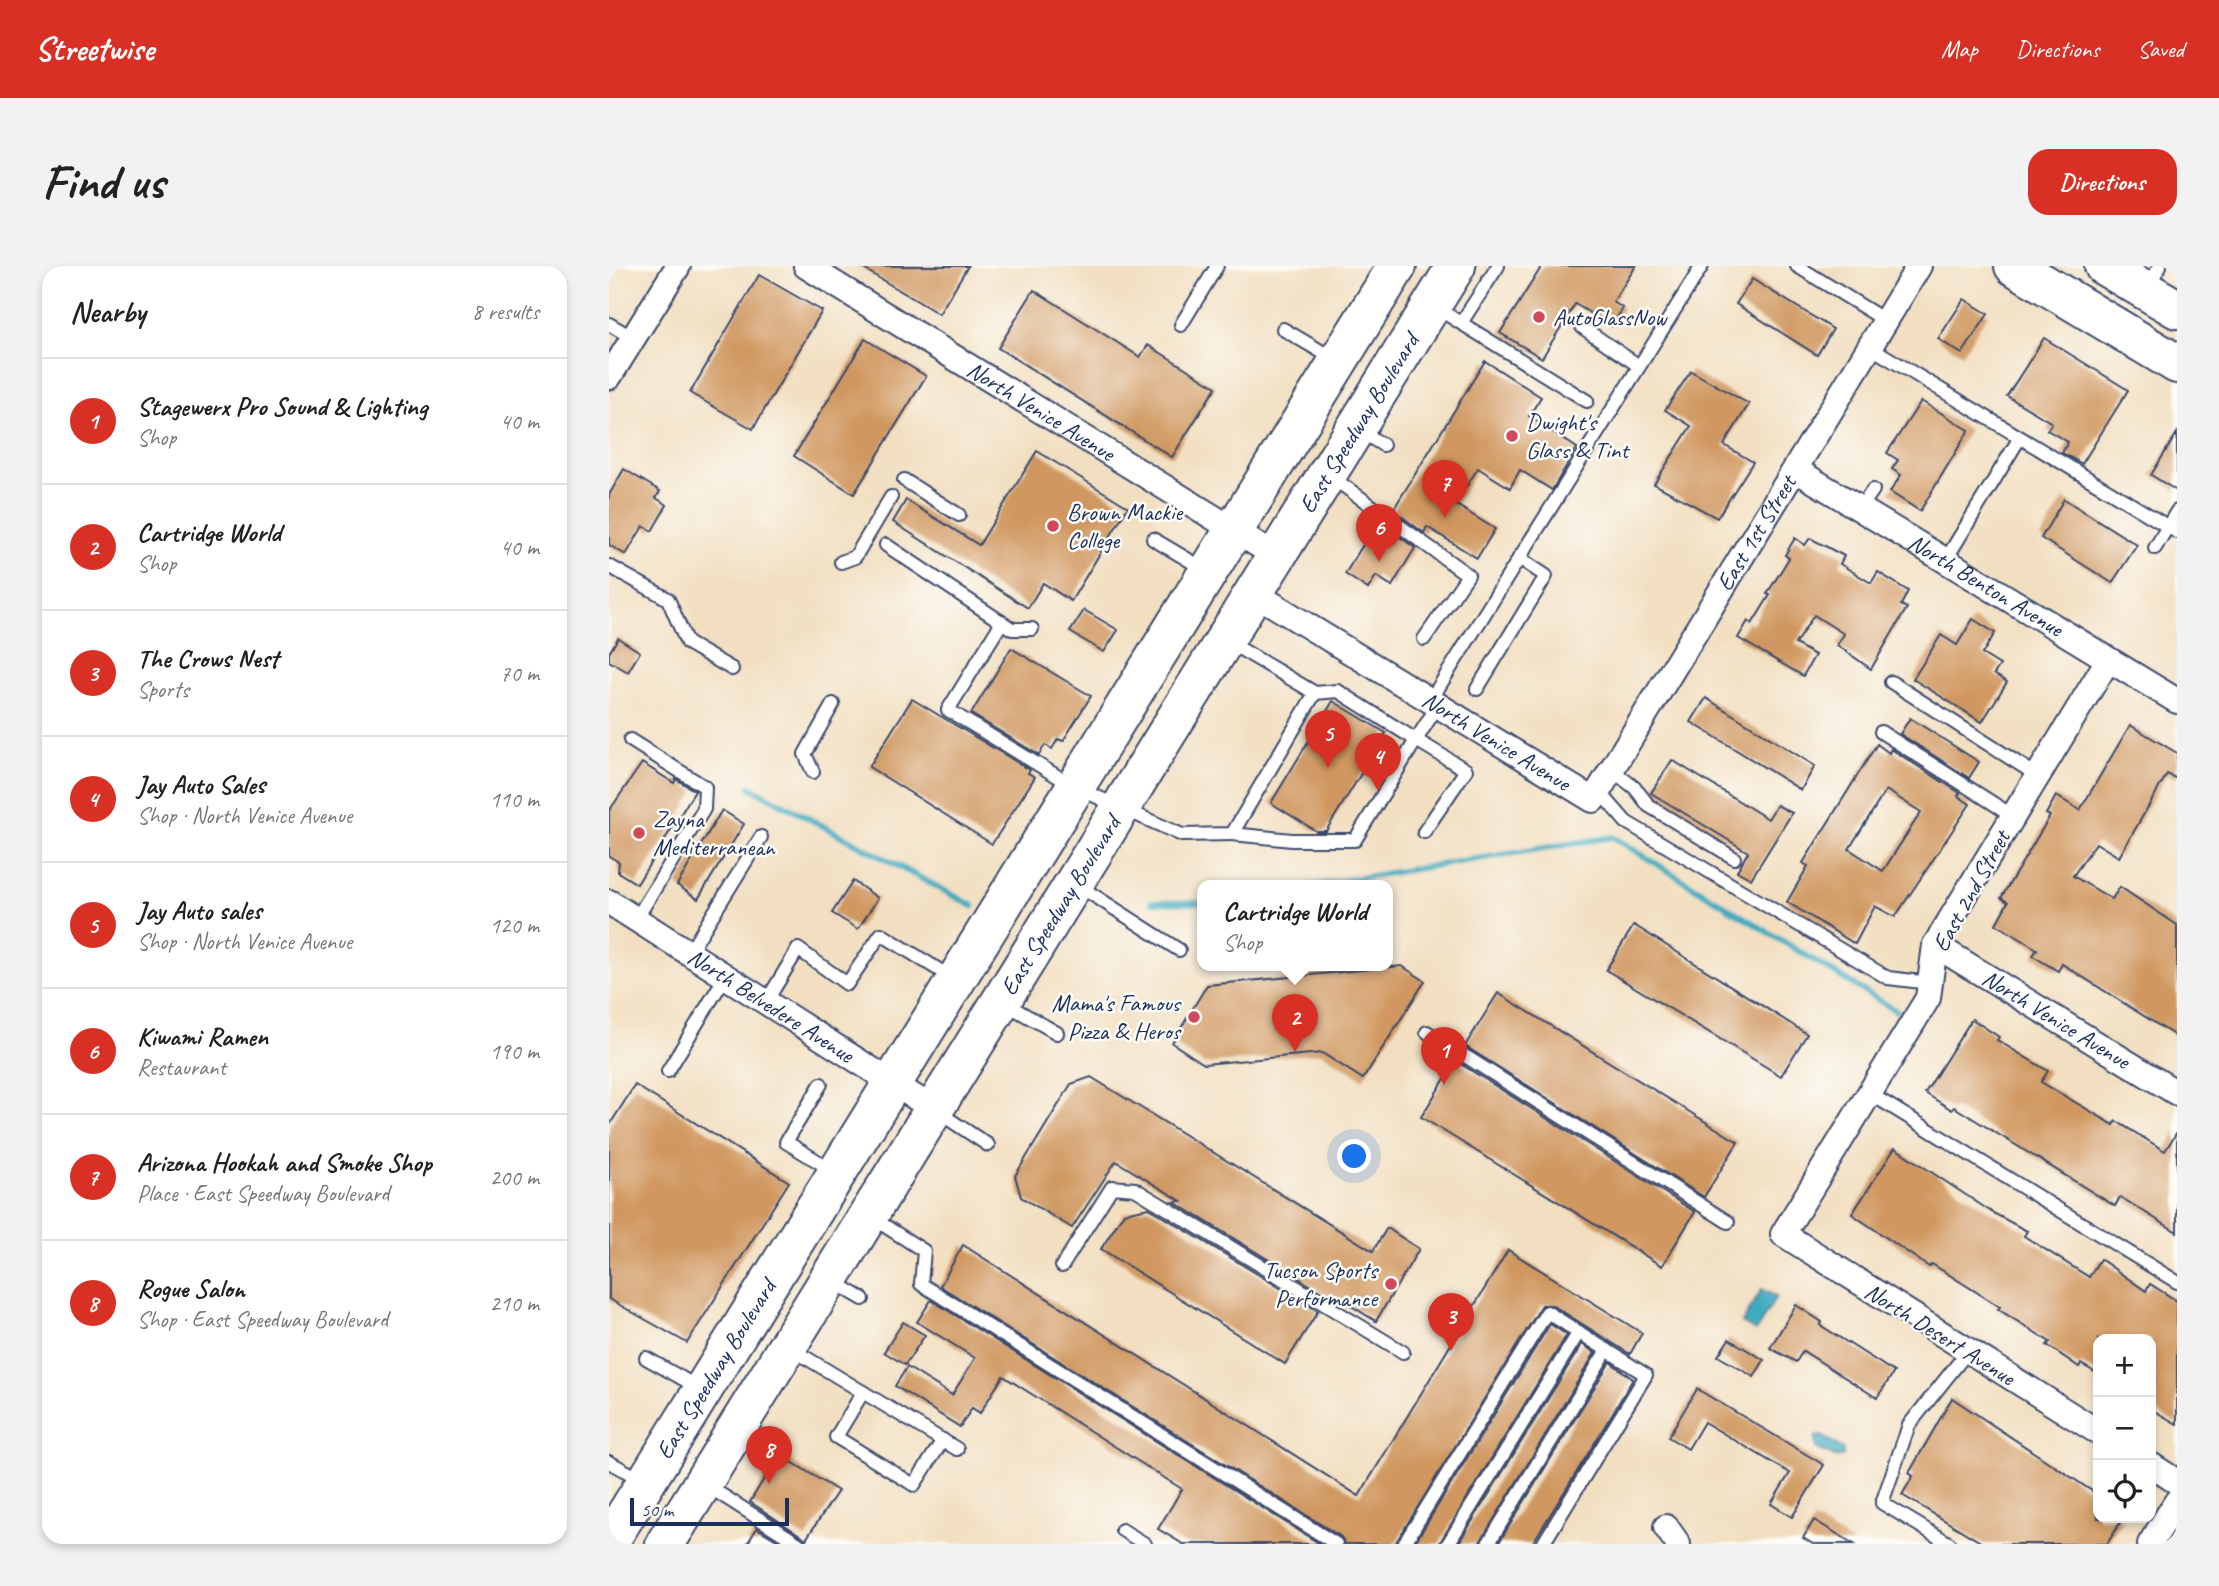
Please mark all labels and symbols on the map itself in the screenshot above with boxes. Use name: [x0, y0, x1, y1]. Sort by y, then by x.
place label: AutoGlassNow: [1553, 302, 1668, 332]
marker: AutoGlassNow: [1531, 309, 1547, 325]
street label: East Speedway Boulevard: [1292, 325, 1427, 518]
street label: North Venice Avenue: [962, 354, 1122, 469]
place label: Dwight's Glass & Tint: [1526, 407, 1630, 465]
marker: Dwight's Glass & Tint: [1504, 428, 1520, 444]
pin: 7: [1422, 460, 1468, 518]
street label: East 1st Street: [1709, 468, 1804, 596]
place label: Brown Mackie College: [1067, 497, 1184, 555]
pin: 6: [1356, 504, 1402, 562]
marker: Brown Mackie College: [1045, 518, 1061, 534]
street label: North Benton Avenue: [1903, 527, 2070, 645]
street label: North Venice Avenue: [1417, 684, 1578, 799]
pin: 5: [1305, 710, 1351, 768]
pin: 4: [1355, 733, 1401, 791]
place label: Zayna Mediterranean: [653, 804, 776, 862]
street label: East Speedway Boulevard: [993, 807, 1129, 1001]
street label: East 2nd Street: [1925, 823, 2018, 957]
marker: Zayna Mediterranean: [631, 825, 647, 841]
street label: North Belvedere Avenue: [682, 941, 861, 1070]
street label: North Venice Avenue: [1977, 963, 2137, 1077]
place label: Mama's Famous Pizza & Heros: [1051, 988, 1182, 1046]
pin: 2: [1272, 994, 1318, 1052]
marker: Mama's Famous Pizza & Heros: [1186, 1009, 1202, 1025]
pin: 1: [1421, 1027, 1467, 1085]
your location: [1337, 1139, 1371, 1173]
place label: Tucson Sports Performance: [1264, 1255, 1380, 1313]
street label: East Speedway Boulevard: [649, 1271, 784, 1464]
marker: Tucson Sports Performance: [1383, 1276, 1399, 1292]
street label: North Desert Avenue: [1859, 1276, 2022, 1393]
pin: 3: [1428, 1293, 1474, 1351]
pin: 8: [746, 1426, 792, 1484]
scale bar: [630, 1495, 789, 1527]

